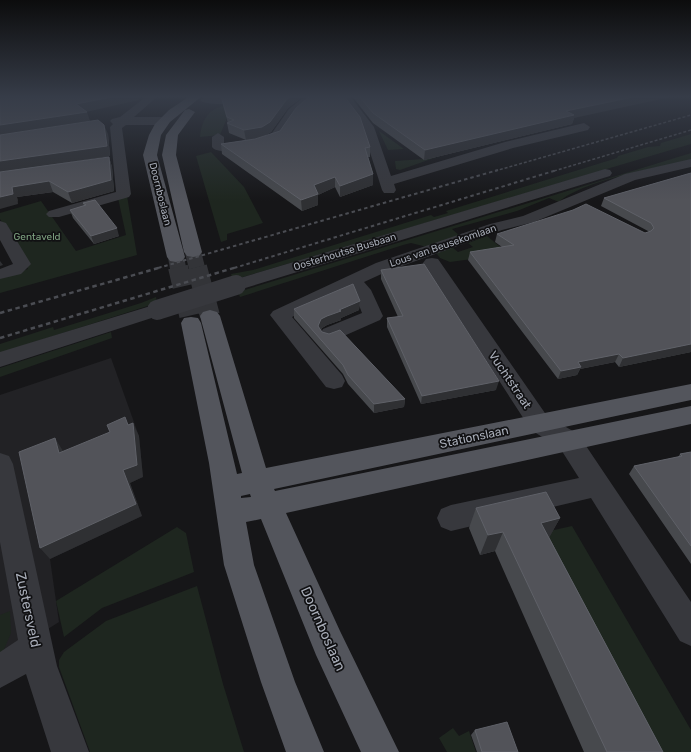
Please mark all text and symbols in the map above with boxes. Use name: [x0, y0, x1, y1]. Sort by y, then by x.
street label: Doornboslaan: [146, 161, 174, 227]
street label: Lous van Beusekomlaan: [388, 222, 498, 270]
park label: Gentaveld: [13, 231, 61, 243]
street label: Oosterhoutse Busbaan: [292, 231, 398, 273]
street label: Vuchtstraat: [486, 349, 535, 412]
street label: Stationslaan: [438, 423, 510, 451]
street label: Zustersveld: [12, 571, 44, 649]
street label: Doornboslaan: [297, 584, 349, 674]

